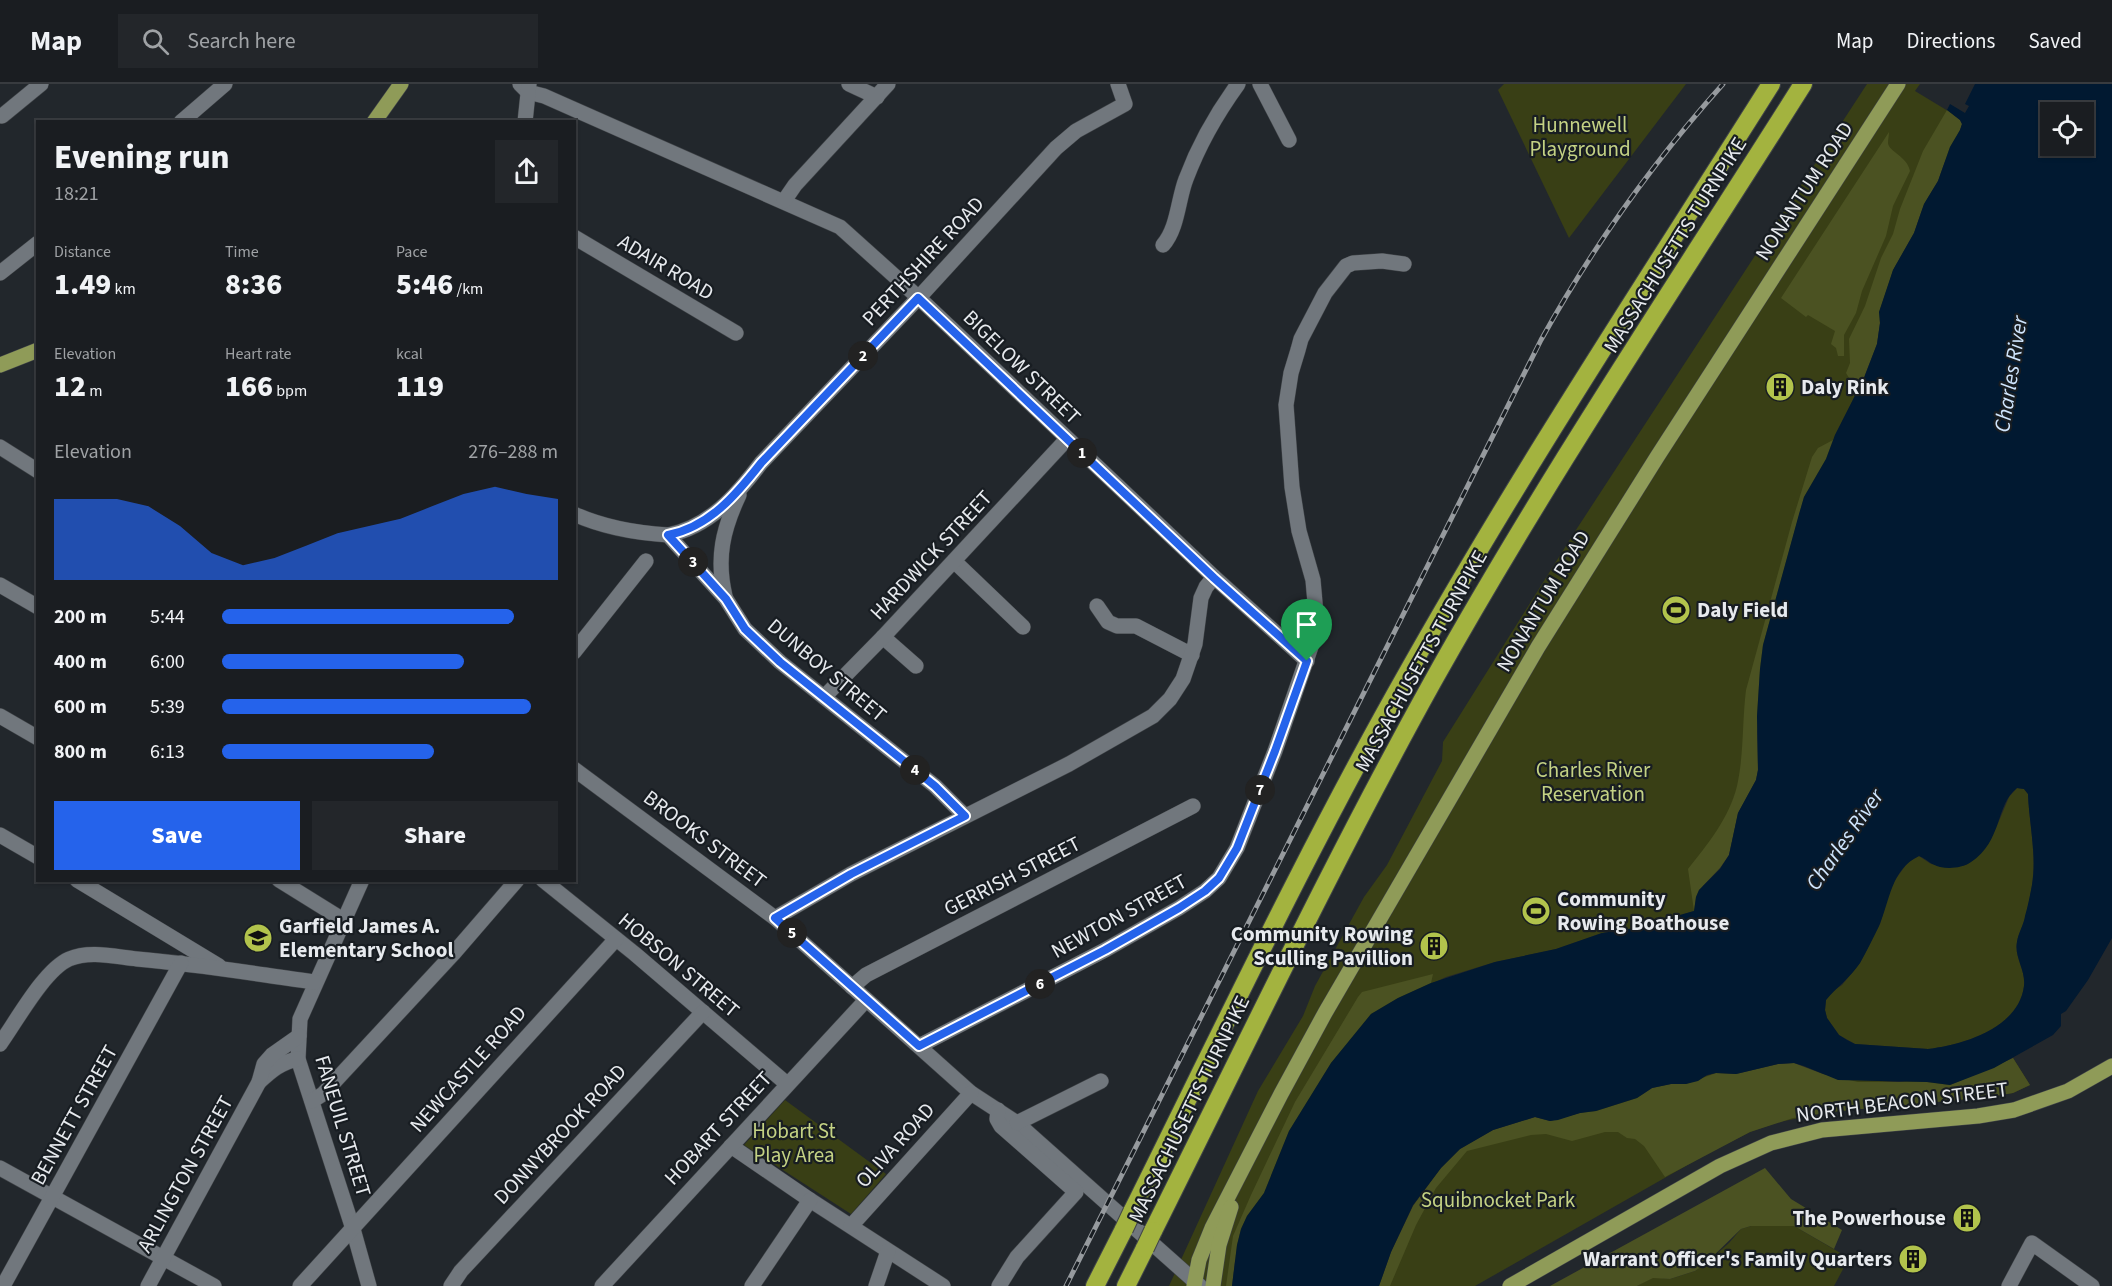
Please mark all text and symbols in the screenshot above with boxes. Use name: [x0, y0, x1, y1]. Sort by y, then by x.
search box: [118, 14, 538, 68]
text: Map: [30, 21, 82, 61]
icon: search: [139, 25, 172, 58]
text: Search here: [187, 25, 296, 57]
text: Map: [1836, 26, 1874, 56]
text: Directions: [1907, 26, 1995, 56]
text: Saved: [2028, 26, 2082, 56]
map controls: [2040, 102, 2094, 156]
button: locate: [2040, 102, 2094, 156]
park label: Hunnewell Playground: [1529, 110, 1631, 164]
street label: NONANTUM ROAD: [1748, 116, 1860, 266]
street label: MASSACHUSETTS TURNPIKE: [1596, 131, 1754, 359]
text: Evening run: [54, 134, 230, 181]
button: share: [495, 140, 558, 203]
text: 18:21: [54, 180, 99, 208]
street label: PERTHSHIRE ROAD: [855, 190, 991, 332]
street label: ADAIR ROAD: [612, 227, 720, 307]
text: Distance: [54, 241, 111, 263]
text: Time: [225, 241, 259, 263]
text: Pace: [396, 241, 427, 263]
text: 1.49: [54, 263, 111, 306]
text: 8:36: [225, 263, 282, 306]
text: 5:46: [396, 263, 453, 306]
text: km: [111, 278, 136, 300]
text: /km: [453, 278, 483, 300]
street label: BIGELOW STREET: [956, 303, 1088, 431]
water label: Charles River: [1986, 312, 2036, 435]
pin: 2: [848, 341, 878, 371]
text: Elevation: [54, 343, 116, 365]
text: Heart rate: [225, 343, 292, 365]
text: kcal: [396, 343, 423, 365]
text: 2: [859, 345, 867, 367]
text: 12: [54, 365, 86, 408]
text: 166: [225, 365, 273, 408]
text: 119: [396, 365, 444, 408]
building icon: Daly Rink: [1764, 371, 1796, 403]
place label: Daly Rink: [1801, 372, 1889, 402]
text: m: [86, 380, 103, 402]
text: bpm: [273, 380, 307, 402]
text: Elevation: [54, 438, 132, 466]
text: 276–288 m: [468, 438, 558, 466]
pin: 1: [1067, 438, 1097, 468]
text: 1: [1078, 442, 1086, 464]
street label: HARDWICK STREET: [863, 483, 999, 627]
street label: NONANTUM ROAD: [1489, 525, 1597, 677]
street label: MASSACHUSETTS TURNPIKE: [1347, 545, 1495, 777]
pin: 3: [678, 547, 708, 577]
text: 3: [689, 551, 697, 573]
sports icon: Daly Field: [1660, 594, 1692, 626]
place label: Daly Field: [1697, 595, 1788, 625]
pin: [1281, 599, 1332, 661]
text: 200 m: [54, 603, 107, 631]
text: 5:44: [150, 603, 185, 631]
icon: arrive: [1290, 608, 1323, 641]
street label: DUNBOY STREET: [761, 611, 893, 729]
text: 400 m: [54, 648, 107, 676]
text: 6:00: [150, 648, 185, 676]
text: 600 m: [54, 693, 107, 721]
text: 5:39: [150, 693, 185, 721]
text: 800 m: [54, 738, 107, 766]
text: 6:13: [150, 738, 185, 766]
pin: 4: [900, 755, 930, 785]
park label: Charles River Reservation: [1536, 755, 1651, 809]
text: 4: [911, 759, 919, 781]
pin: 7: [1245, 775, 1275, 805]
text: 7: [1256, 779, 1264, 801]
water label: Charles River: [1798, 781, 1892, 897]
street label: BROOKS STREET: [637, 783, 773, 895]
button: Save: [54, 801, 300, 870]
button: Share: [312, 801, 558, 870]
street label: GERRISH STREET: [938, 829, 1086, 923]
street label: NEWTON STREET: [1046, 866, 1192, 966]
place label: Community Rowing Boathouse: [1557, 884, 1729, 938]
sports icon: Community Rowing Boathouse: [1520, 895, 1552, 927]
street label: HOBSON STREET: [612, 905, 746, 1025]
place label: Garfield James A. Elementary School: [279, 911, 453, 965]
pin: 5: [777, 918, 807, 948]
place label: Community Rowing Sculling Pavillion: [1231, 919, 1413, 973]
school or university icon: Garfield James A. Elementary School: [242, 922, 274, 954]
text: 5: [788, 922, 796, 944]
building icon: Community Rowing Sculling Pavillion: [1418, 930, 1450, 962]
pin: 6: [1025, 969, 1055, 999]
text: 6: [1036, 973, 1044, 995]
street label: MASSACHUSETTS TURNPIKE: [1121, 990, 1257, 1228]
street label: NEWCASTLE ROAD: [403, 999, 533, 1139]
street label: BENNETT STREET: [23, 1040, 125, 1190]
street label: FANEUIL STREET: [307, 1052, 379, 1200]
street label: DONNYBROOK ROAD: [487, 1057, 633, 1211]
street label: HOBART STREET: [657, 1064, 779, 1192]
street label: NORTH BEACON STREET: [1794, 1074, 2010, 1130]
street label: ARLINGTON STREET: [129, 1090, 241, 1258]
street label: OLIVA ROAD: [848, 1096, 942, 1194]
park label: Hobart St Play Area: [752, 1116, 836, 1170]
park label: Squibnocket Park: [1421, 1185, 1576, 1215]
building icon: The Powerhouse: [1951, 1202, 1983, 1234]
place label: The Powerhouse: [1793, 1203, 1946, 1233]
building icon: Warrant Officer's Family Quarters: [1897, 1243, 1929, 1275]
place label: Warrant Officer's Family Quarters: [1583, 1244, 1892, 1274]

